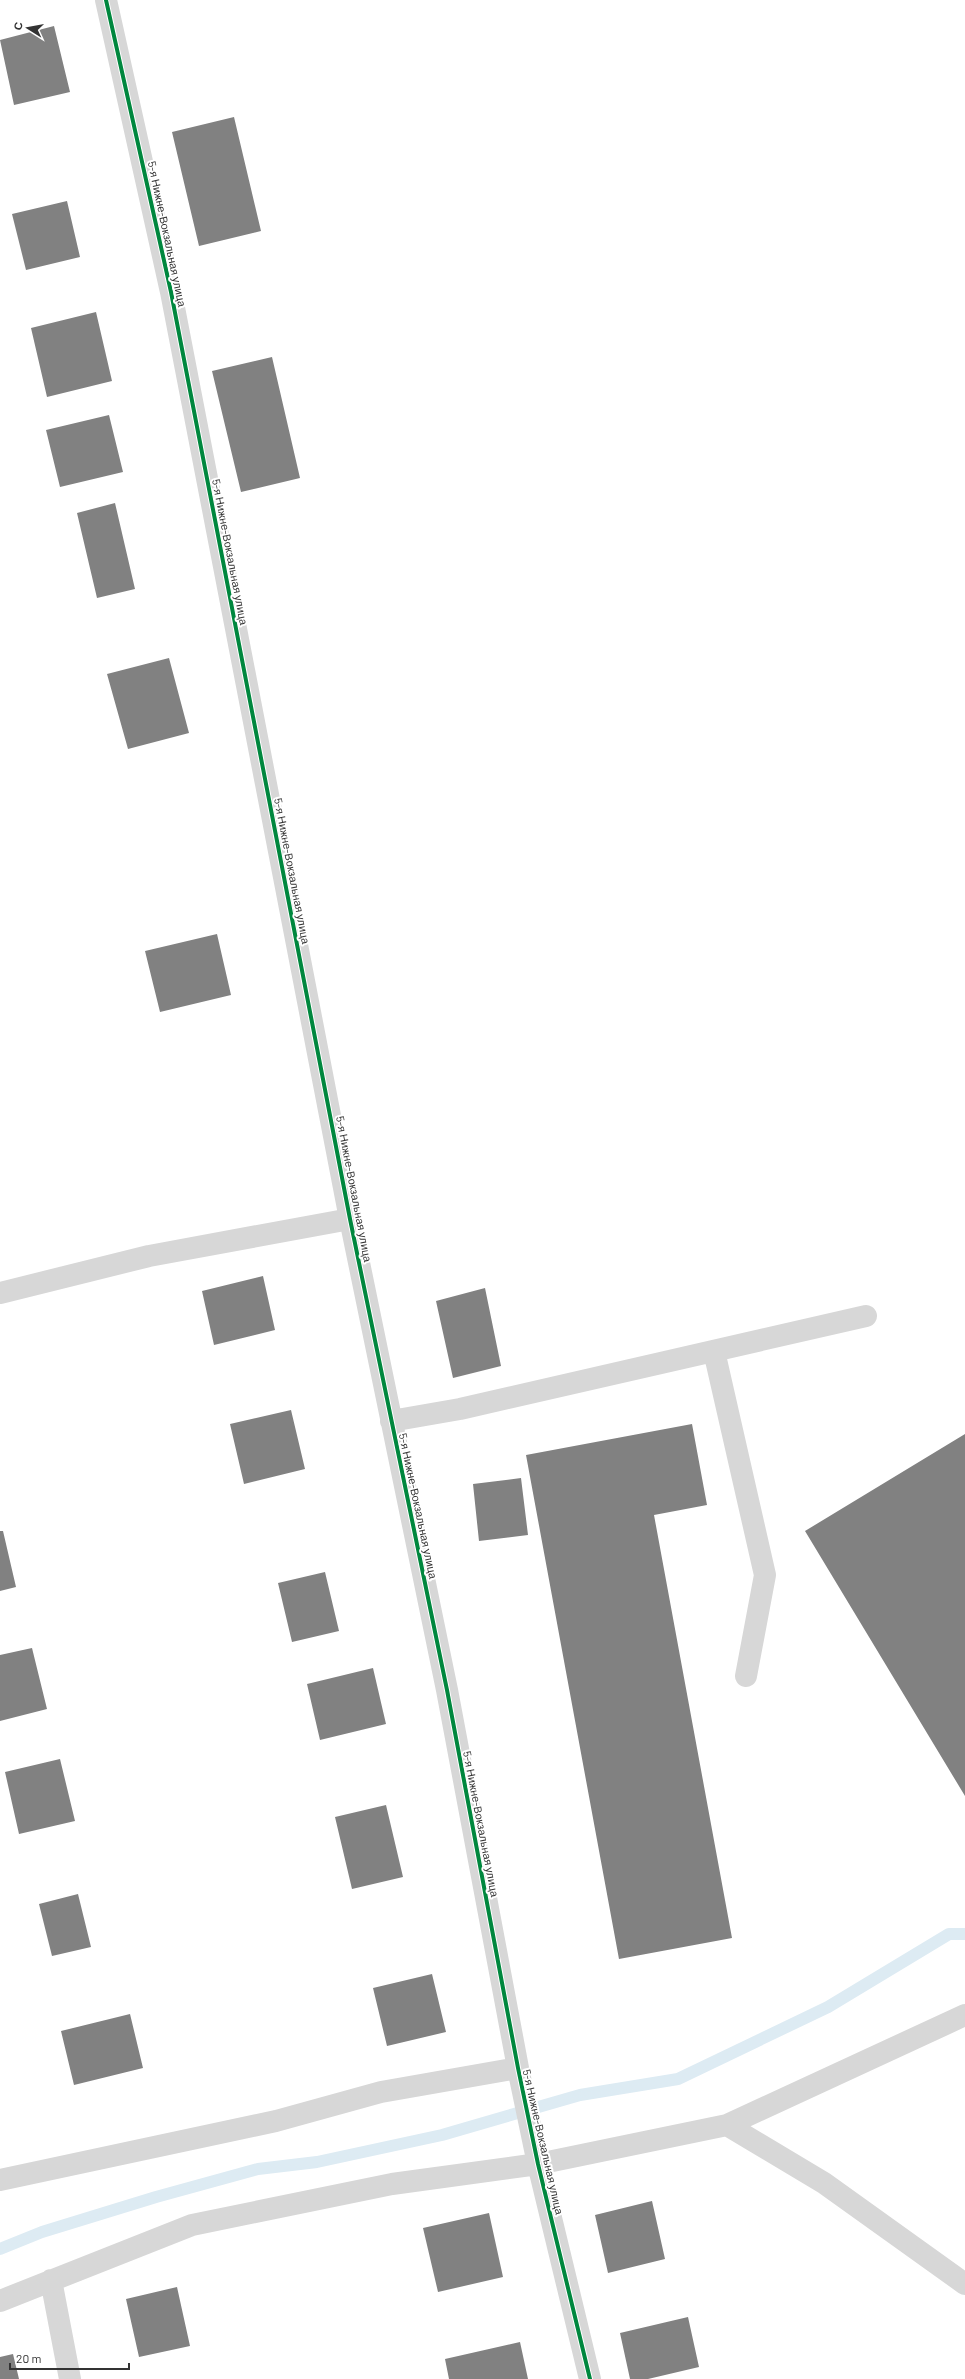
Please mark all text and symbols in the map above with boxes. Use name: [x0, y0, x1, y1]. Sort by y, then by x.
north arrow: [8, 8, 48, 48]
text: С: [11, 21, 25, 31]
street label: 5-я Нижне-Вокзальная улица: [146, 160, 189, 309]
street label: 5-я Нижне-Вокзальная улица: [210, 478, 251, 627]
street label: 5-я Нижне-Вокзальная улица: [272, 797, 313, 946]
street label: 5-я Нижне-Вокзальная улица: [334, 1115, 375, 1264]
street label: 5-я Нижне-Вокзальная улица: [397, 1432, 440, 1581]
street label: 5-я Нижне-Вокзальная улица: [461, 1750, 502, 1899]
street label: 5-я Нижне-Вокзальная улица: [520, 2068, 567, 2217]
scale bar: [10, 2345, 129, 2371]
text: 20 m: [16, 2351, 42, 2365]

